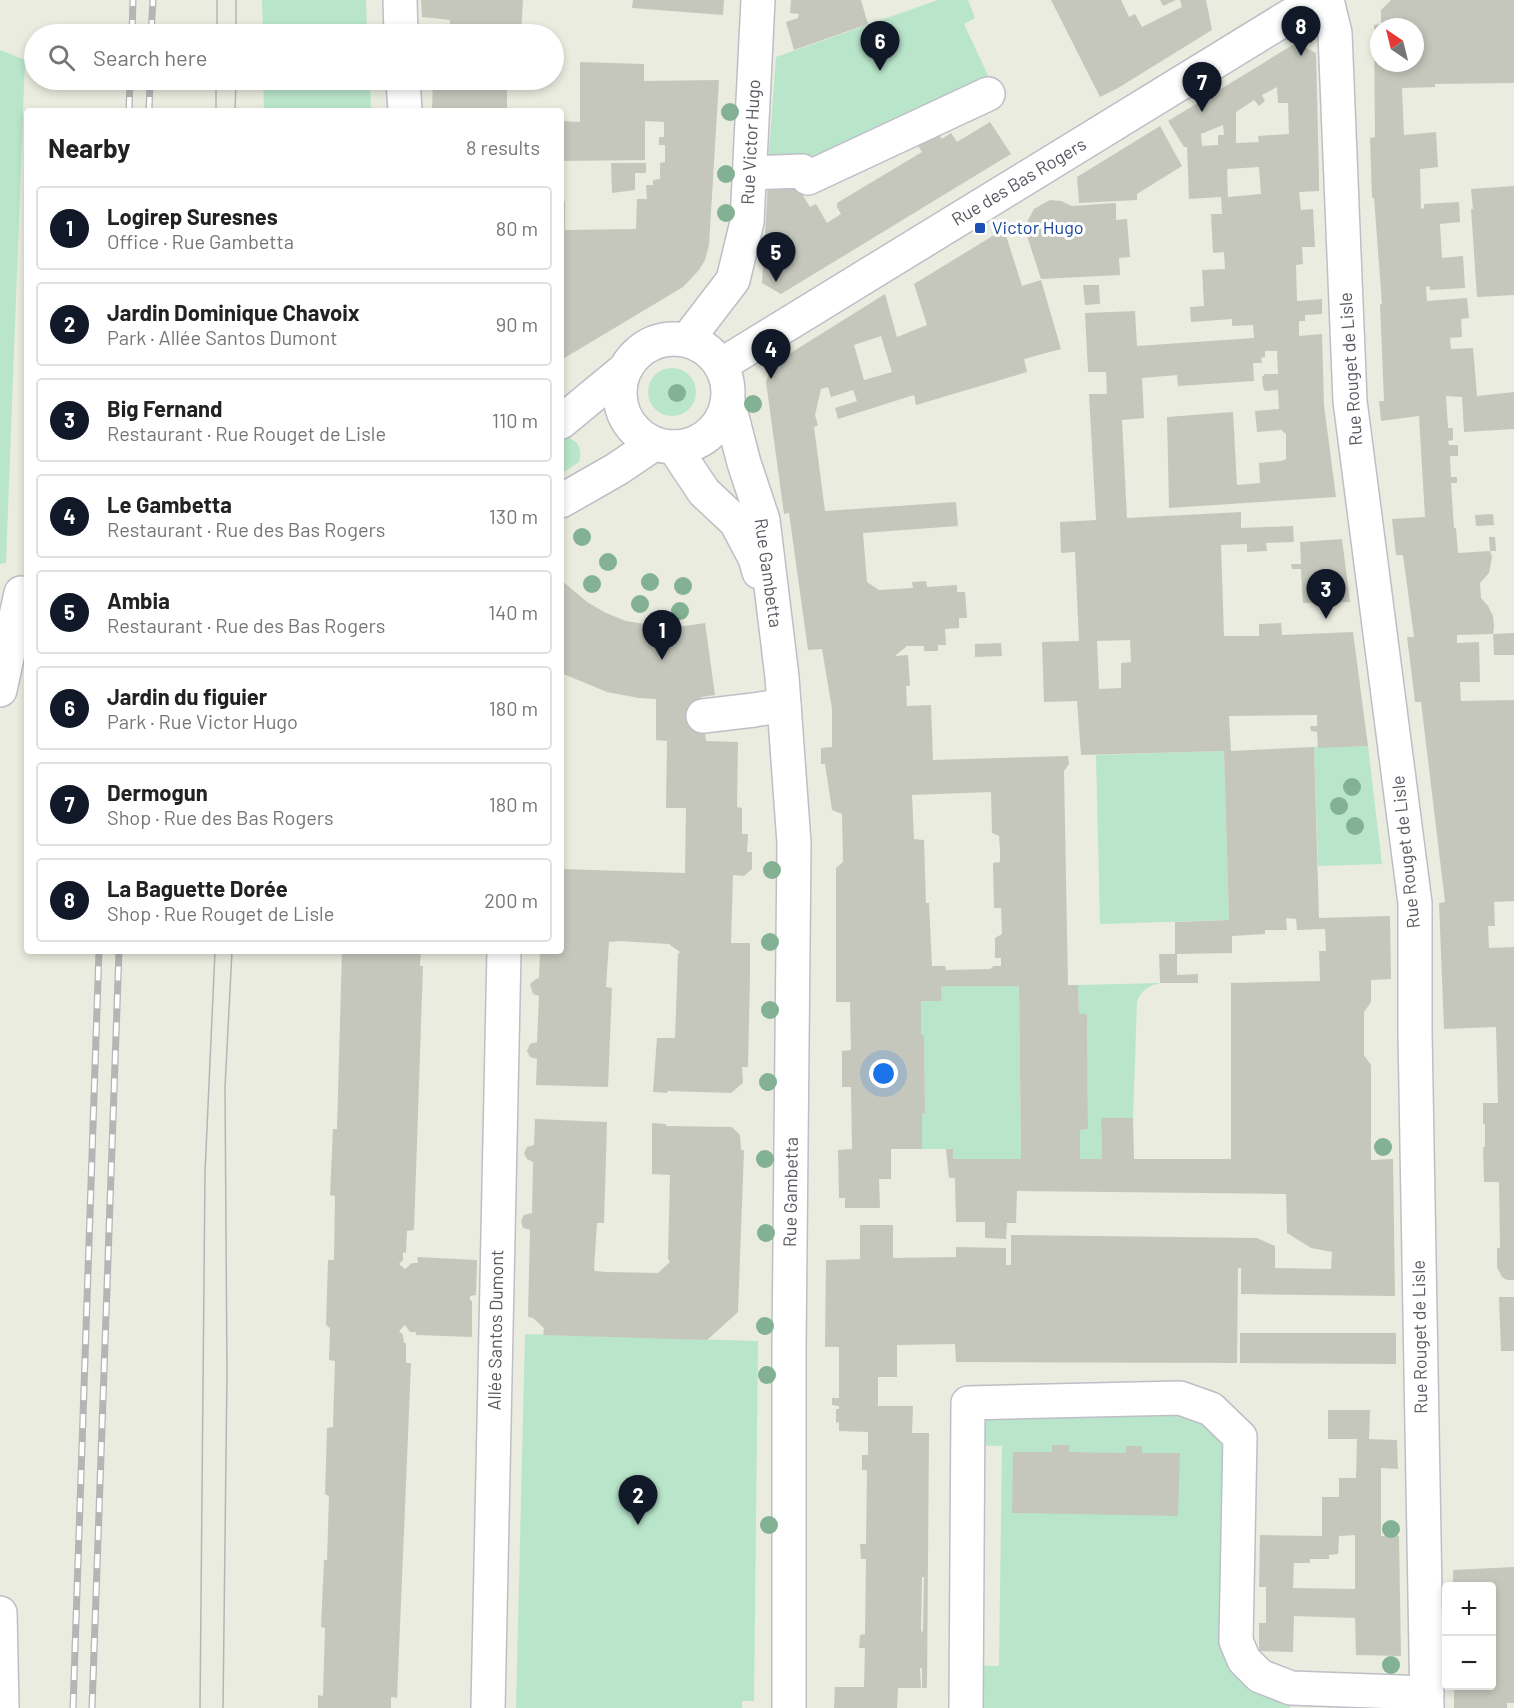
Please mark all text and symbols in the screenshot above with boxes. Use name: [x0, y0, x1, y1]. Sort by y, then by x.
pin: 8: [1282, 7, 1320, 56]
north arrow: [1370, 18, 1424, 72]
pin: 6: [860, 22, 900, 71]
search box: [24, 24, 564, 90]
icon: search: [45, 41, 78, 74]
text: Search here: [93, 44, 207, 70]
pin: 7: [1182, 63, 1222, 112]
street label: Rue Victor Hugo: [736, 79, 764, 205]
text: Nearby: [48, 132, 130, 163]
street label: Rue des Bas Rogers: [947, 132, 1090, 230]
text: 8 results: [466, 135, 540, 159]
text: Logirep Suresnes: [107, 203, 278, 229]
text: 1: [66, 216, 73, 240]
text: 80 m: [496, 216, 538, 240]
place label: Victor Hugo: [992, 216, 1084, 238]
marker: Victor Hugo: [973, 221, 987, 235]
text: Office · Rue Gambetta: [107, 229, 294, 253]
pin: 5: [756, 232, 796, 282]
street label: Rue Rouget de Lisle: [1334, 292, 1366, 447]
text: Jardin Dominique Chavoix: [107, 299, 360, 325]
text: 2: [64, 312, 75, 336]
text: 90 m: [496, 312, 538, 336]
text: Park · Allée Santos Dumont: [107, 325, 337, 349]
pin: 4: [752, 330, 790, 379]
text: Big Fernand: [107, 395, 222, 421]
text: 3: [64, 408, 75, 432]
text: 110 m: [492, 408, 538, 432]
text: Restaurant · Rue Rouget de Lisle: [107, 421, 386, 445]
text: Le Gambetta: [107, 491, 232, 517]
text: 4: [63, 504, 76, 528]
text: 130 m: [489, 504, 538, 528]
text: Restaurant · Rue des Bas Rogers: [107, 517, 385, 541]
street label: Rue Gambetta: [750, 517, 788, 629]
pin: 3: [1306, 570, 1346, 619]
text: Ambia: [107, 587, 170, 613]
text: 5: [64, 600, 75, 624]
text: 140 m: [488, 600, 538, 624]
pin: 1: [642, 610, 682, 660]
text: Restaurant · Rue des Bas Rogers: [107, 613, 385, 637]
text: Jardin du figuier: [107, 683, 267, 709]
text: 6: [64, 696, 75, 720]
text: 180 m: [489, 696, 538, 720]
text: Park · Rue Victor Hugo: [107, 709, 298, 733]
street label: Rue Rouget de Lisle: [1386, 774, 1424, 930]
text: Dermogun: [107, 779, 208, 805]
text: 7: [65, 792, 74, 816]
text: 180 m: [489, 792, 538, 816]
text: Shop · Rue des Bas Rogers: [107, 805, 334, 829]
text: La Baguette Dorée: [107, 875, 288, 901]
text: 8: [64, 888, 75, 912]
text: 200 m: [484, 888, 538, 912]
text: Shop · Rue Rouget de Lisle: [107, 901, 334, 925]
your location: [869, 1059, 898, 1088]
street label: Rue Gambetta: [778, 1137, 802, 1247]
street label: Allée Santos Dumont: [483, 1249, 507, 1411]
street label: Rue Rouget de Lisle: [1407, 1260, 1431, 1414]
pin: 2: [618, 1476, 658, 1525]
map controls: [1442, 1582, 1496, 1690]
button: +: [1442, 1582, 1496, 1636]
button: −: [1442, 1636, 1496, 1690]

